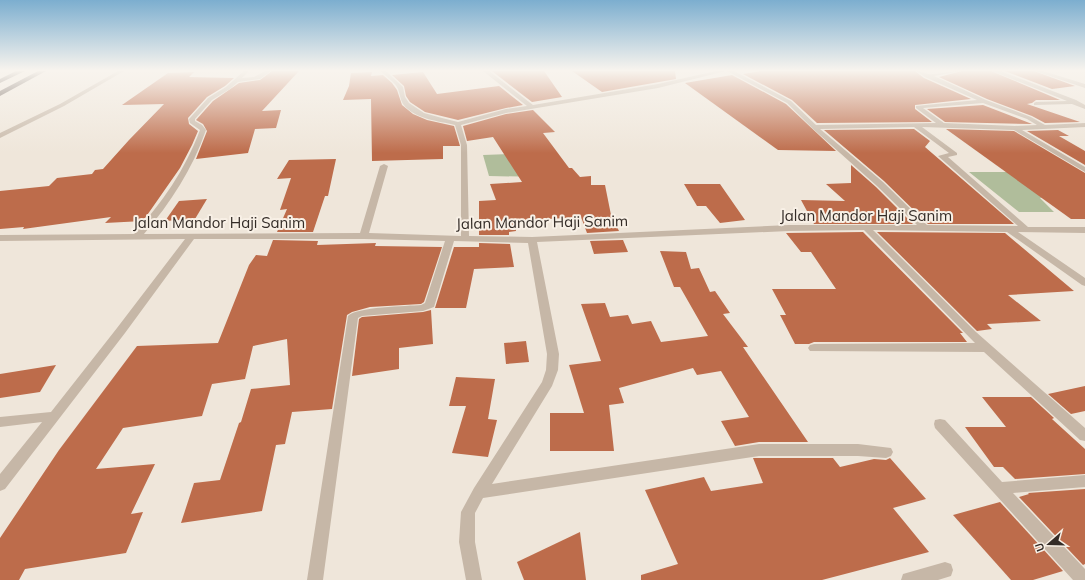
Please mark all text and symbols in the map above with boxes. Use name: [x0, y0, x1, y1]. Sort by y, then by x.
street label: Jalan Mandor Haji Sanim: [780, 206, 952, 225]
street label: Jalan Mandor Haji Sanim: [456, 211, 628, 233]
street label: Jalan Mandor Haji Sanim: [133, 213, 305, 232]
north arrow: [1029, 524, 1069, 564]
text: U: [1032, 541, 1048, 554]

